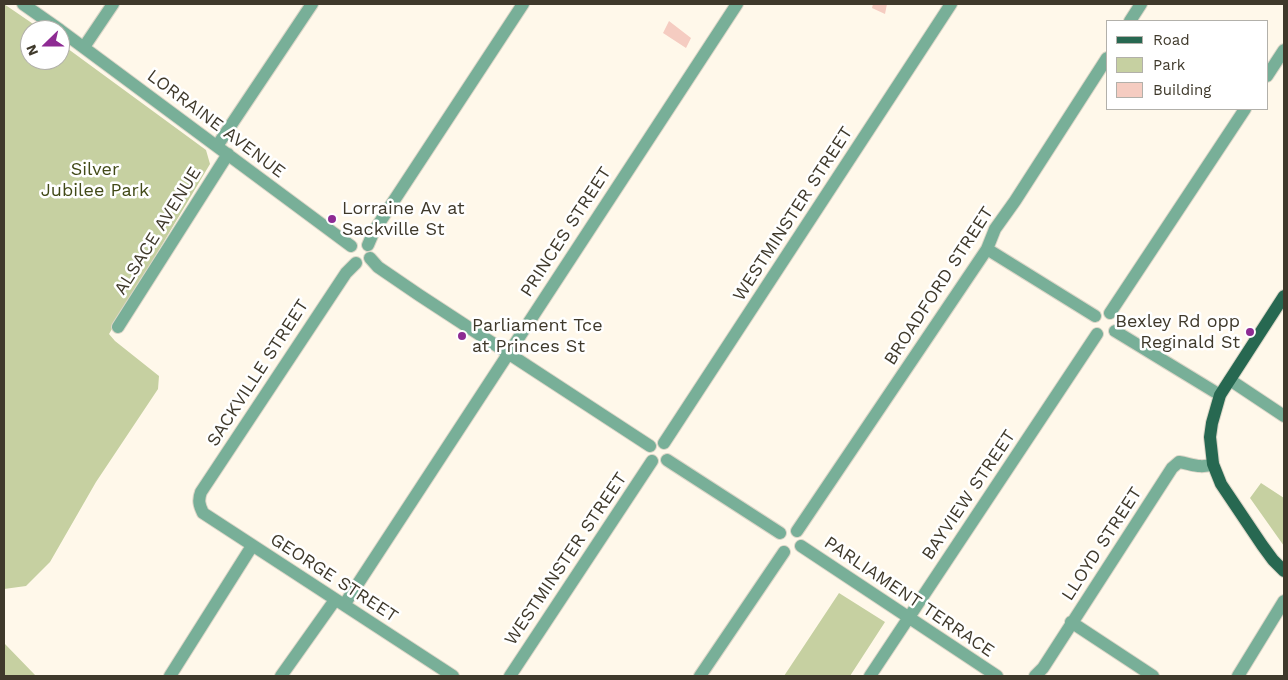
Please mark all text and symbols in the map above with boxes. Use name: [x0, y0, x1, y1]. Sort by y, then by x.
north arrow: [20, 20, 70, 70]
legend: [1106, 20, 1268, 110]
text: Road: [1153, 31, 1190, 49]
text: N: [23, 42, 41, 58]
text: Park: [1153, 56, 1185, 74]
street label: LORRAINE AVENUE: [143, 65, 289, 183]
text: Building: [1153, 81, 1211, 99]
street label: WESTMINSTER STREET: [728, 123, 858, 305]
park label: Silver Jubilee Park: [41, 159, 149, 202]
street label: ALSACE AVENUE: [110, 163, 206, 299]
street label: PRINCES STREET: [516, 163, 616, 301]
place label: Lorraine Av at Sackville St: [342, 198, 465, 240]
street label: BROADFORD STREET: [880, 203, 998, 369]
marker: Lorraine Av at Sackville St: [326, 213, 338, 225]
street label: SACKVILLE STREET: [202, 295, 314, 451]
place label: Bexley Rd opp Reginald St: [1115, 311, 1240, 354]
place label: Parliament Tce at Princes St: [472, 315, 603, 358]
marker: Bexley Rd opp Reginald St: [1244, 326, 1256, 338]
marker: Parliament Tce at Princes St: [456, 330, 468, 342]
street label: BAYVIEW STREET: [917, 426, 1021, 564]
street label: WESTMINSTER STREET: [500, 469, 632, 649]
street label: LLOYD STREET: [1057, 483, 1147, 605]
street label: GEORGE STREET: [266, 529, 402, 627]
street label: PARLIAMENT TERRACE: [820, 532, 998, 662]

